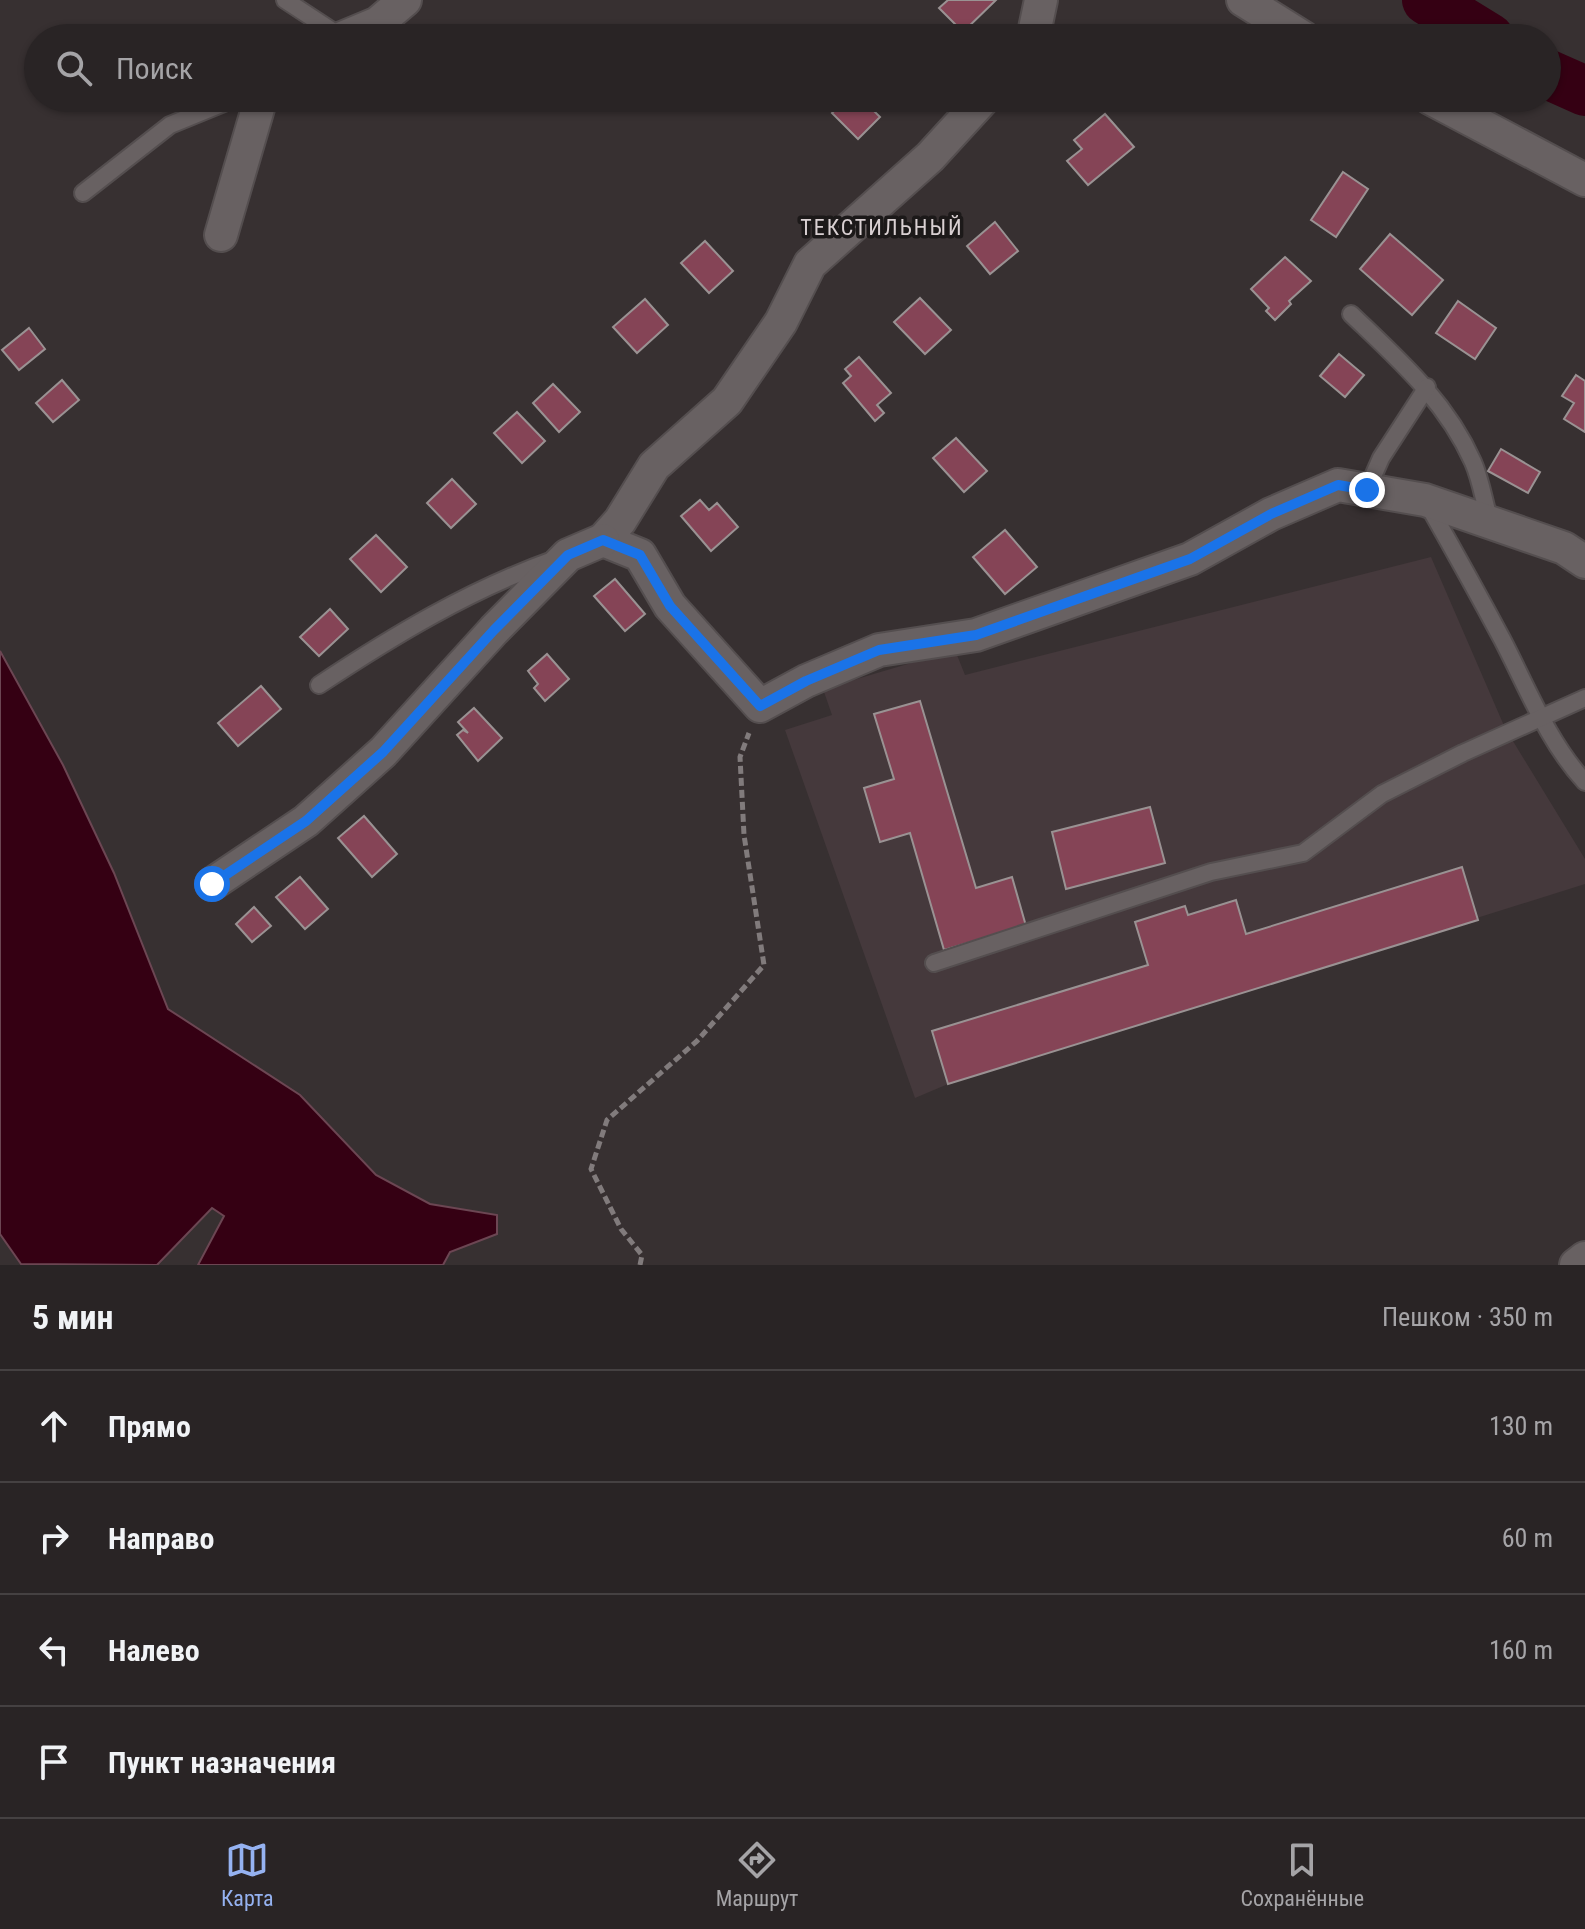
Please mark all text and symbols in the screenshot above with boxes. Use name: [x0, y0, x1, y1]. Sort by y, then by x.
search box: [24, 24, 1561, 112]
icon: search: [52, 46, 96, 90]
text: Поиск: [116, 51, 193, 86]
district label: ТЕКСТИЛЬНЫЙ: [800, 215, 964, 240]
route end: [1349, 472, 1385, 508]
route start: [194, 866, 230, 902]
text: 5 мин: [32, 1297, 114, 1337]
text: Пешком · 350 m: [1382, 1302, 1553, 1332]
icon: ahead: [32, 1404, 76, 1448]
text: Прямо: [108, 1409, 191, 1444]
text: 130 m: [1489, 1411, 1553, 1441]
icon: right: [32, 1516, 76, 1560]
text: Направо: [108, 1521, 214, 1556]
text: 60 m: [1502, 1523, 1553, 1553]
icon: left: [32, 1628, 76, 1672]
text: Налево: [108, 1633, 200, 1668]
text: 160 m: [1489, 1635, 1553, 1665]
icon: arrive: [32, 1740, 76, 1784]
text: Пункт назначения: [108, 1745, 336, 1780]
tab: Карта: [221, 1838, 274, 1911]
tab: Маршрут: [716, 1838, 798, 1911]
tab: Сохранённые: [1240, 1838, 1364, 1911]

